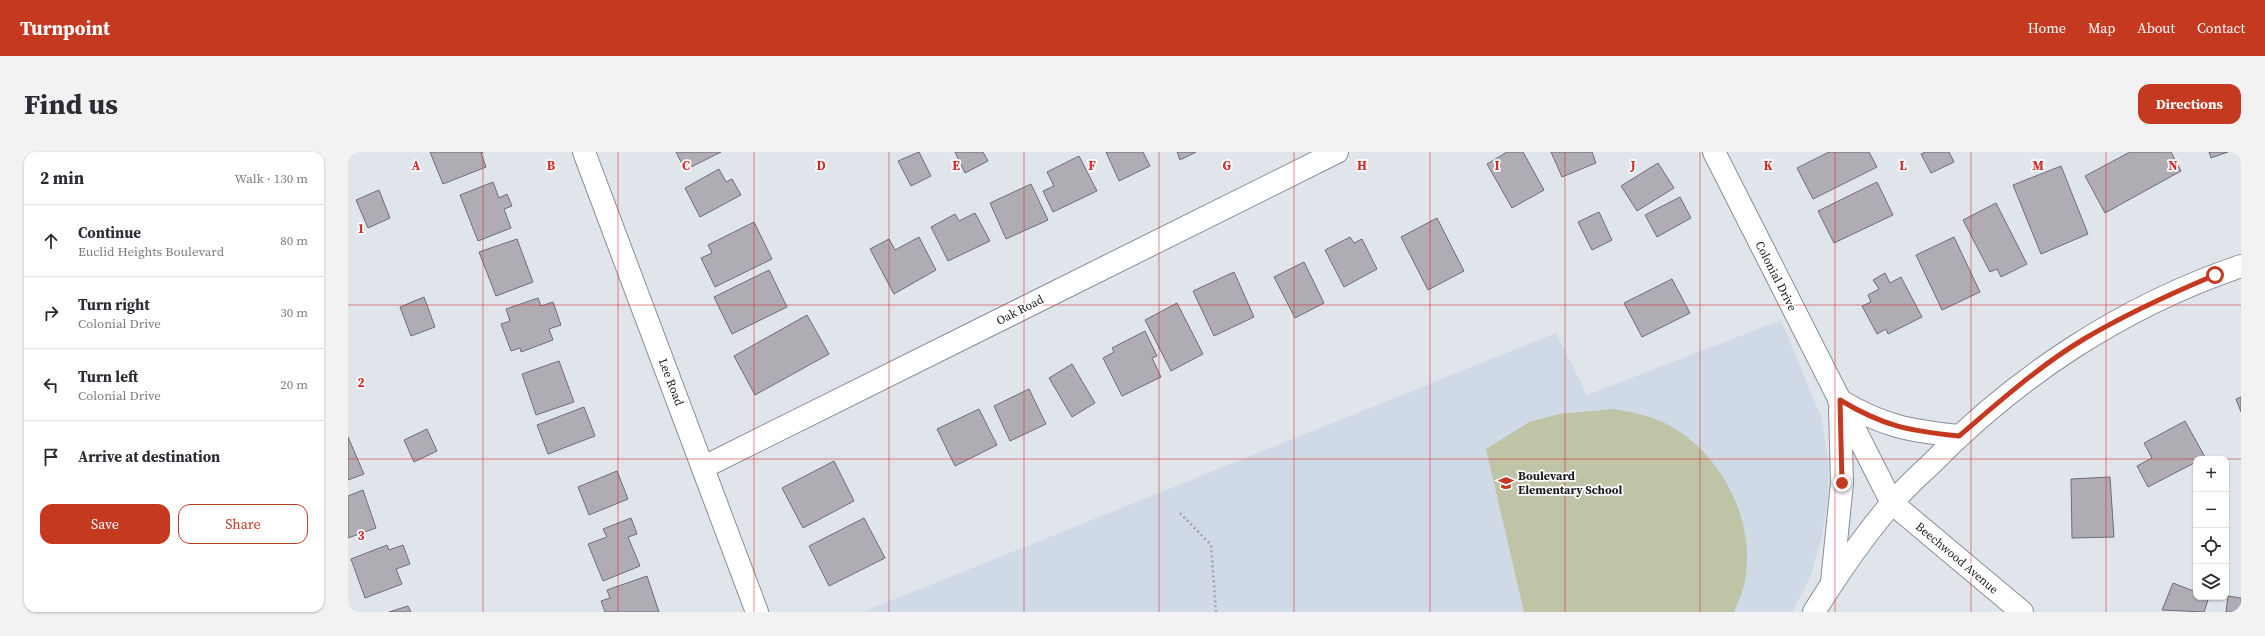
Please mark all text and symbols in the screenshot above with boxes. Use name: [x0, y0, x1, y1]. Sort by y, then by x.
text: Turnpoint: [20, 15, 110, 41]
text: Home: [2028, 18, 2066, 38]
text: Map: [2088, 18, 2115, 38]
text: About: [2137, 18, 2175, 38]
text: Contact: [2197, 18, 2245, 38]
button: Directions: [2138, 84, 2241, 124]
text: Find us: [24, 85, 118, 123]
text: A: [412, 157, 421, 174]
text: B: [547, 157, 556, 174]
text: C: [682, 157, 690, 174]
text: D: [816, 157, 826, 174]
text: E: [952, 157, 960, 174]
text: F: [1088, 157, 1096, 174]
text: G: [1223, 157, 1232, 174]
text: H: [1357, 157, 1367, 174]
text: I: [1494, 157, 1500, 174]
text: J: [1629, 157, 1636, 174]
text: K: [1763, 157, 1773, 174]
text: L: [1899, 157, 1907, 174]
text: M: [2032, 157, 2044, 174]
text: N: [2168, 157, 2178, 174]
text: 2 min: [40, 166, 84, 190]
text: Walk · 130 m: [235, 170, 308, 187]
text: 1: [357, 220, 365, 237]
text: Continue: [78, 222, 141, 243]
icon: ahead: [40, 230, 62, 252]
text: 80 m: [280, 232, 308, 249]
street label: Colonial Drive: [1752, 238, 1800, 314]
text: Euclid Heights Boulevard: [78, 243, 224, 260]
route start: [2206, 266, 2224, 284]
street label: Oak Road: [994, 291, 1047, 329]
text: Turn right: [78, 294, 150, 315]
icon: right: [40, 302, 62, 324]
text: 30 m: [280, 304, 308, 321]
text: Colonial Drive: [78, 315, 161, 332]
street label: Lee Road: [655, 356, 687, 408]
text: Turn left: [78, 366, 138, 387]
icon: left: [40, 374, 62, 396]
text: 2: [357, 374, 365, 391]
text: 20 m: [280, 376, 308, 393]
text: Colonial Drive: [78, 387, 161, 404]
icon: arrive: [40, 446, 62, 468]
text: Arrive at destination: [78, 446, 220, 467]
map controls: [2193, 456, 2229, 600]
button: +: [2193, 456, 2229, 492]
place label: Boulevard Elementary School: [1518, 468, 1623, 498]
school or university icon: Boulevard Elementary School: [1497, 474, 1515, 492]
route end: [1833, 474, 1851, 492]
button: −: [2193, 492, 2229, 528]
button: Save: [40, 504, 170, 544]
button: Share: [178, 504, 308, 544]
street label: Beechwood Avenue: [1912, 519, 2002, 597]
text: 3: [357, 527, 365, 544]
button: locate: [2193, 528, 2229, 564]
button: layers: [2193, 564, 2229, 600]

